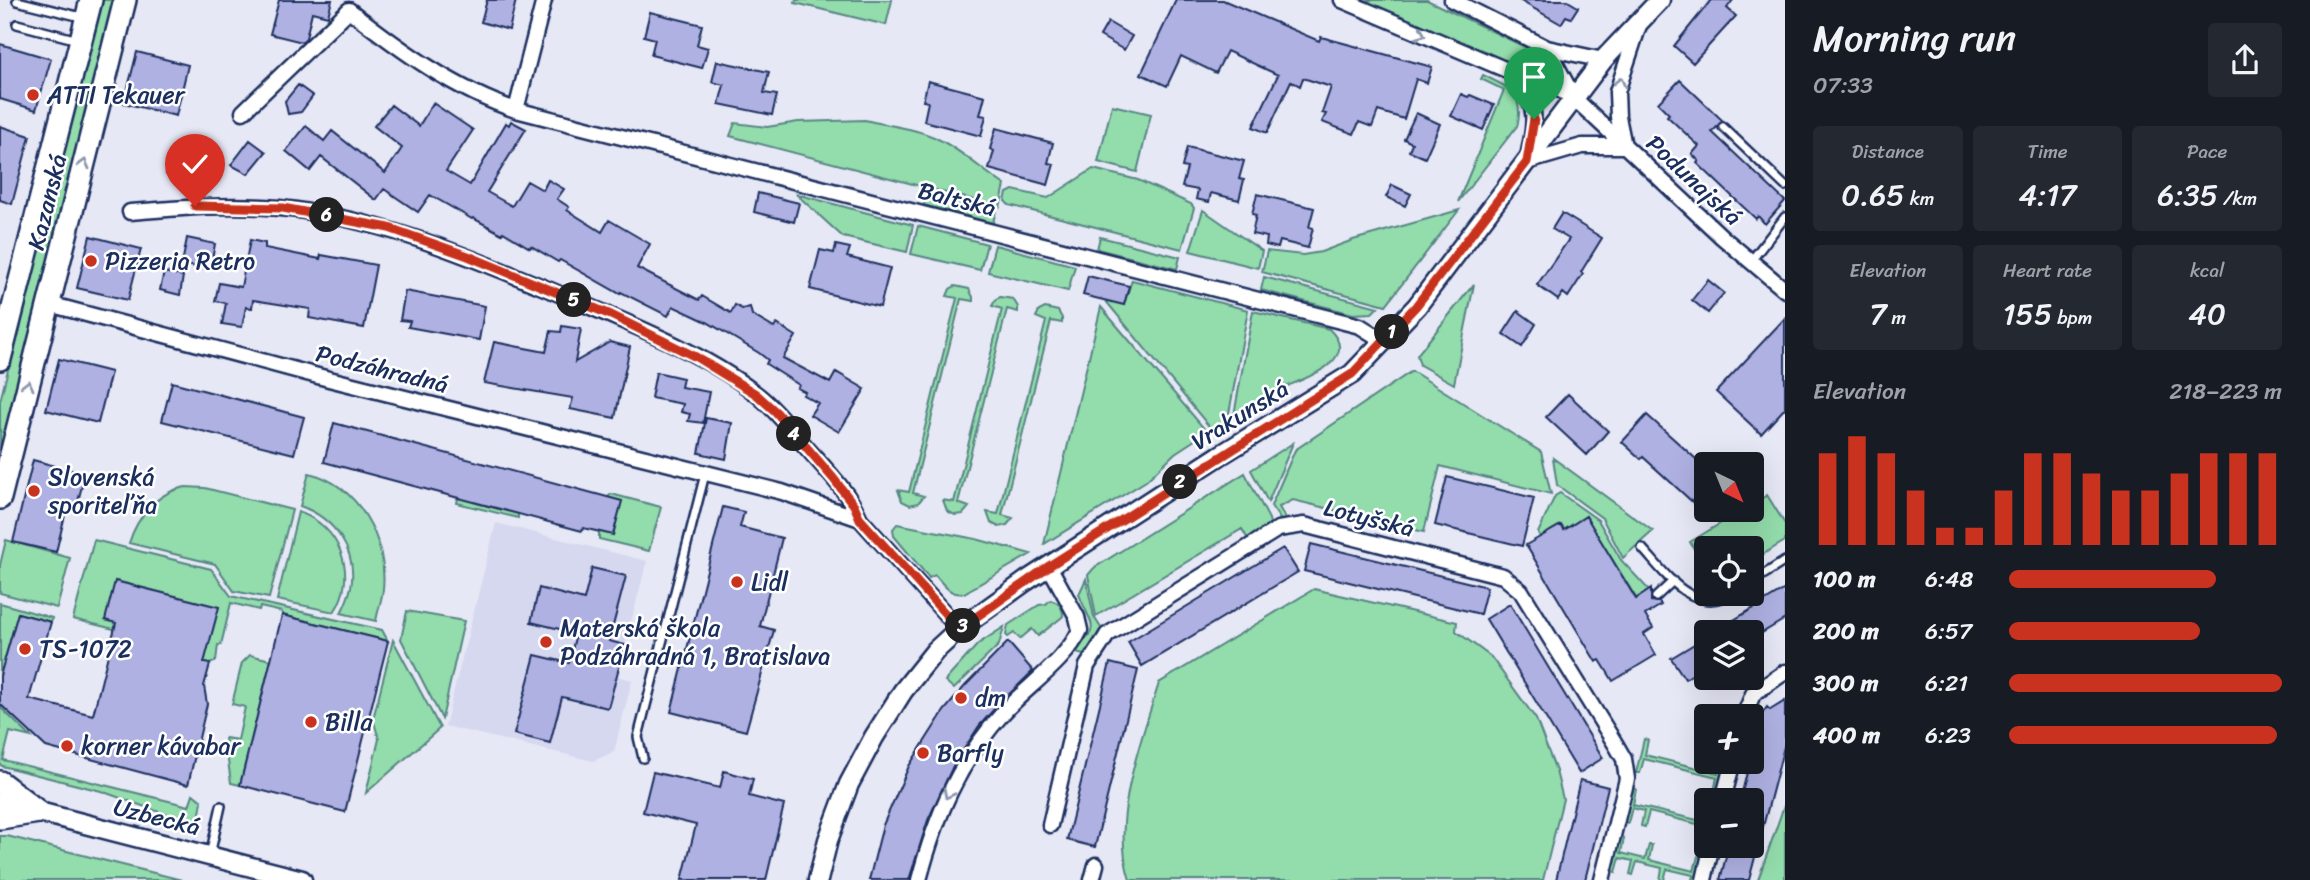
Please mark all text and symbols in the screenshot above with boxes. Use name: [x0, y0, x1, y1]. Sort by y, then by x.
text: Morning run: [1813, 5, 2016, 72]
button: share: [2208, 23, 2282, 97]
one-way arrow: [1414, 26, 1427, 40]
pin: [1504, 47, 1564, 119]
icon: arrive: [1515, 58, 1553, 96]
text: 07:33: [1813, 65, 1873, 106]
place label: ATTI Tekauer: [46, 74, 187, 116]
one-way arrow: [1612, 76, 1626, 88]
marker: ATTI Tekauer: [25, 87, 41, 103]
street label: Podunajská: [1636, 124, 1752, 236]
pin: [165, 134, 225, 206]
text: Distance: [1852, 135, 1924, 168]
text: Time: [2027, 135, 2068, 168]
text: Pace: [2187, 135, 2227, 168]
icon: check: [176, 145, 214, 183]
street label: Kazanská: [15, 150, 79, 254]
one-way arrow: [76, 158, 90, 170]
text: 0.65: [1841, 168, 1905, 222]
text: 4:17: [2019, 168, 2076, 222]
text: 6:35: [2157, 168, 2218, 222]
street label: Baltská: [914, 169, 1000, 229]
text: km: [1905, 182, 1934, 215]
text: /km: [2218, 182, 2257, 215]
pin: 6: [310, 198, 344, 232]
text: 6: [321, 198, 332, 231]
place label: Pizzeria Retro: [105, 240, 255, 282]
marker: Pizzeria Retro: [83, 253, 99, 269]
text: Elevation: [1849, 254, 1926, 287]
text: Heart rate: [2003, 254, 2092, 287]
text: kcal: [2190, 254, 2224, 287]
pin: 5: [556, 282, 592, 318]
text: 5: [568, 283, 579, 316]
text: 7: [1869, 287, 1887, 341]
text: 155: [2003, 287, 2052, 341]
text: 40: [2188, 287, 2226, 341]
text: m: [1887, 301, 1906, 334]
text: bpm: [2052, 301, 2092, 334]
pin: 1: [1374, 314, 1410, 350]
text: 1: [1387, 315, 1396, 348]
street label: Podzáhradná: [311, 332, 453, 406]
street label: Vrakunská: [1183, 368, 1297, 462]
text: Elevation: [1813, 371, 1906, 412]
text: 218–223 m: [2169, 371, 2282, 412]
one-way arrow: [20, 379, 34, 391]
pin: 4: [776, 416, 812, 452]
text: 4: [788, 417, 799, 450]
north arrow: [1694, 452, 1764, 522]
map controls: [1694, 452, 1764, 858]
place label: Slovenská sporiteľňa: [47, 456, 157, 526]
pin: 2: [1162, 464, 1198, 500]
text: 2: [1174, 465, 1185, 498]
marker: Slovenská sporiteľňa: [26, 483, 42, 499]
street label: Lotyšská: [1319, 487, 1419, 549]
button: locate: [1694, 536, 1764, 606]
text: 100 m: [1813, 559, 1876, 600]
text: 6:48: [1925, 559, 1973, 600]
place label: Lidl: [751, 561, 789, 603]
marker: Lidl: [729, 574, 745, 590]
place label: Materská škola Podzáhradná 1, Bratislava: [560, 607, 830, 677]
pin: 3: [946, 608, 981, 644]
text: 3: [957, 609, 968, 642]
text: 200 m: [1813, 611, 1879, 652]
text: 6:57: [1925, 611, 1972, 652]
button: layers: [1694, 620, 1764, 690]
place label: TS-1072: [39, 628, 132, 670]
marker: Materská škola Podzáhradná 1, Bratislava: [538, 634, 554, 650]
marker: TS-1072: [17, 641, 33, 657]
text: 300 m: [1813, 663, 1878, 704]
text: 6:21: [1925, 663, 1968, 704]
place label: dm: [975, 677, 1006, 719]
marker: dm: [953, 690, 969, 706]
place label: Billa: [325, 701, 373, 743]
button: +: [1694, 704, 1764, 774]
marker: Billa: [303, 714, 319, 730]
text: 400 m: [1813, 715, 1880, 756]
text: 6:23: [1925, 715, 1971, 756]
place label: korner kávabar: [81, 725, 242, 767]
place label: Barfly: [937, 732, 1004, 774]
marker: korner kávabar: [59, 738, 75, 754]
marker: Barfly: [915, 745, 931, 761]
street label: Uzbecká: [109, 786, 205, 848]
one-way arrow: [942, 787, 956, 799]
button: −: [1694, 788, 1764, 858]

